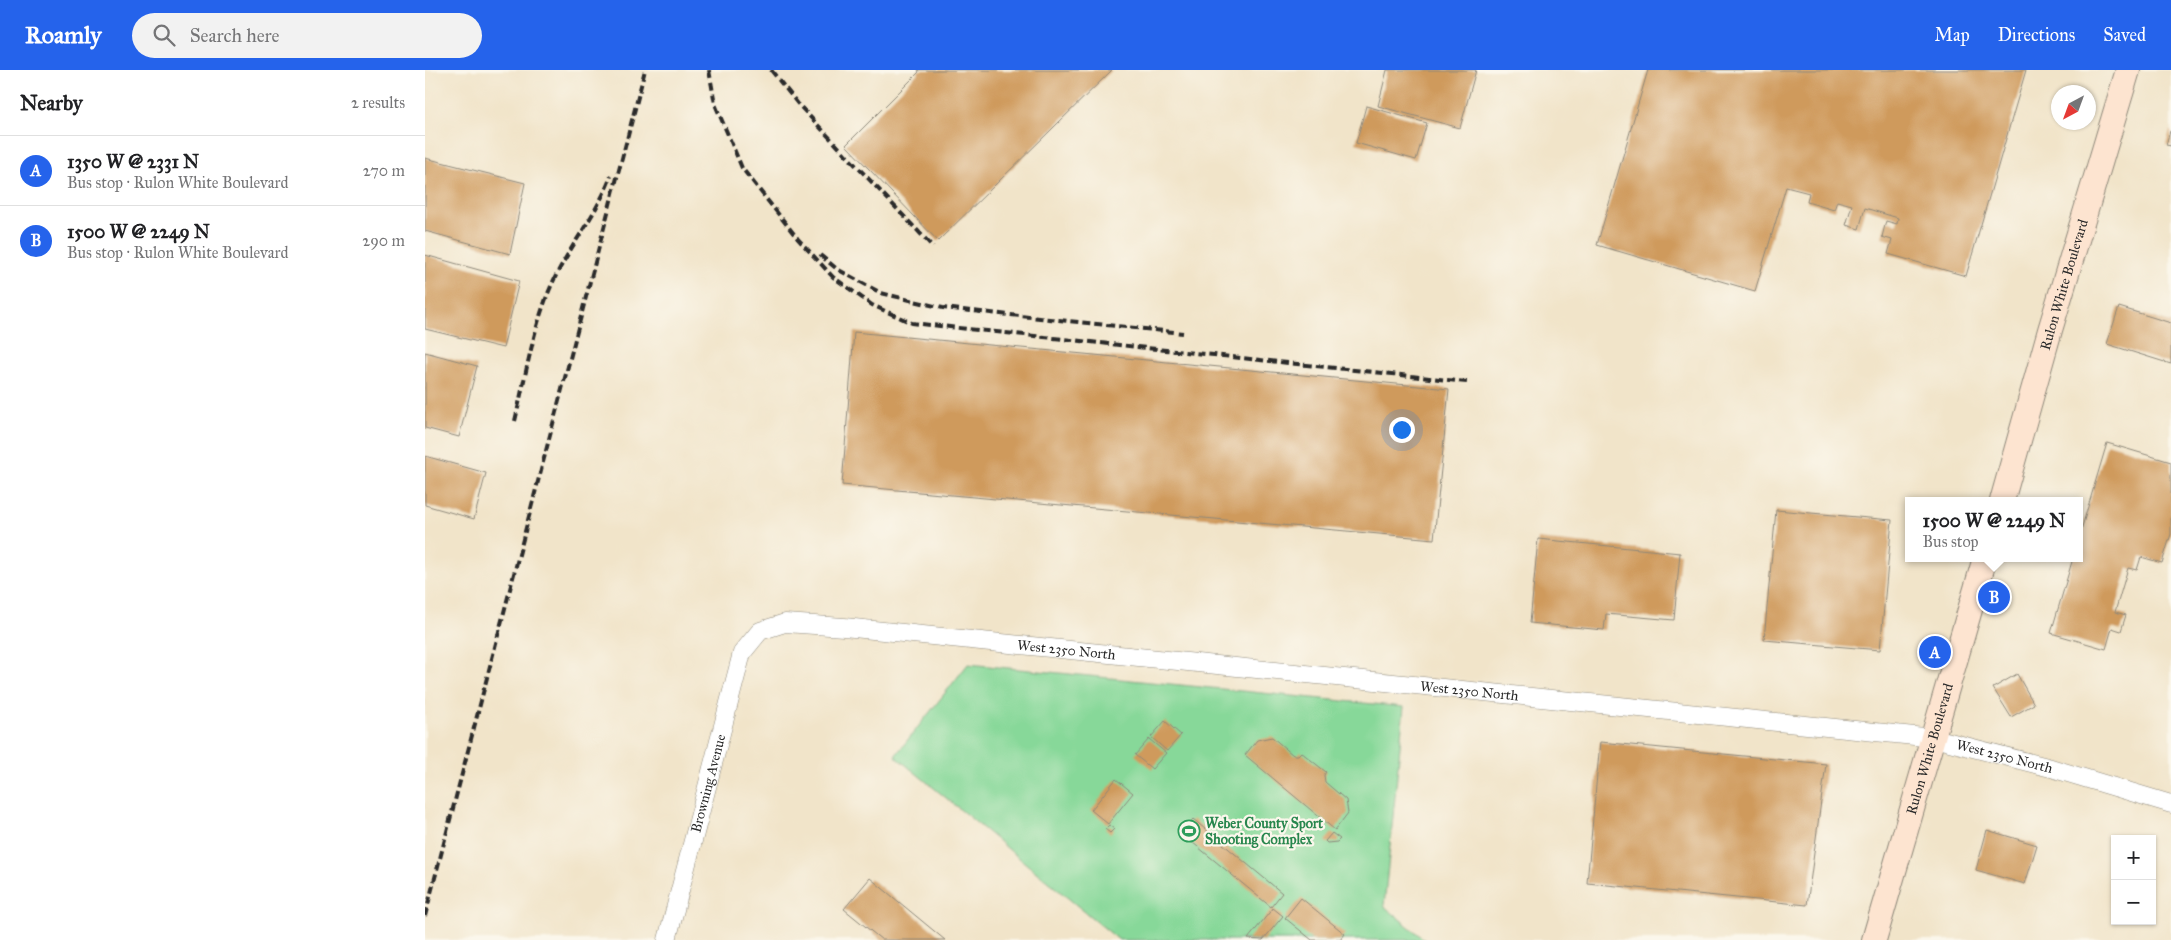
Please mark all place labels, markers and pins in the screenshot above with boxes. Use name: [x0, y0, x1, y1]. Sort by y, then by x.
pin: B: [1978, 578, 2010, 616]
pin: A: [1919, 633, 1951, 671]
place label: Weber County Sport Shooting Complex: [1205, 815, 1323, 849]
sports icon: Weber County Sport Shooting Complex: [1177, 819, 1201, 843]

